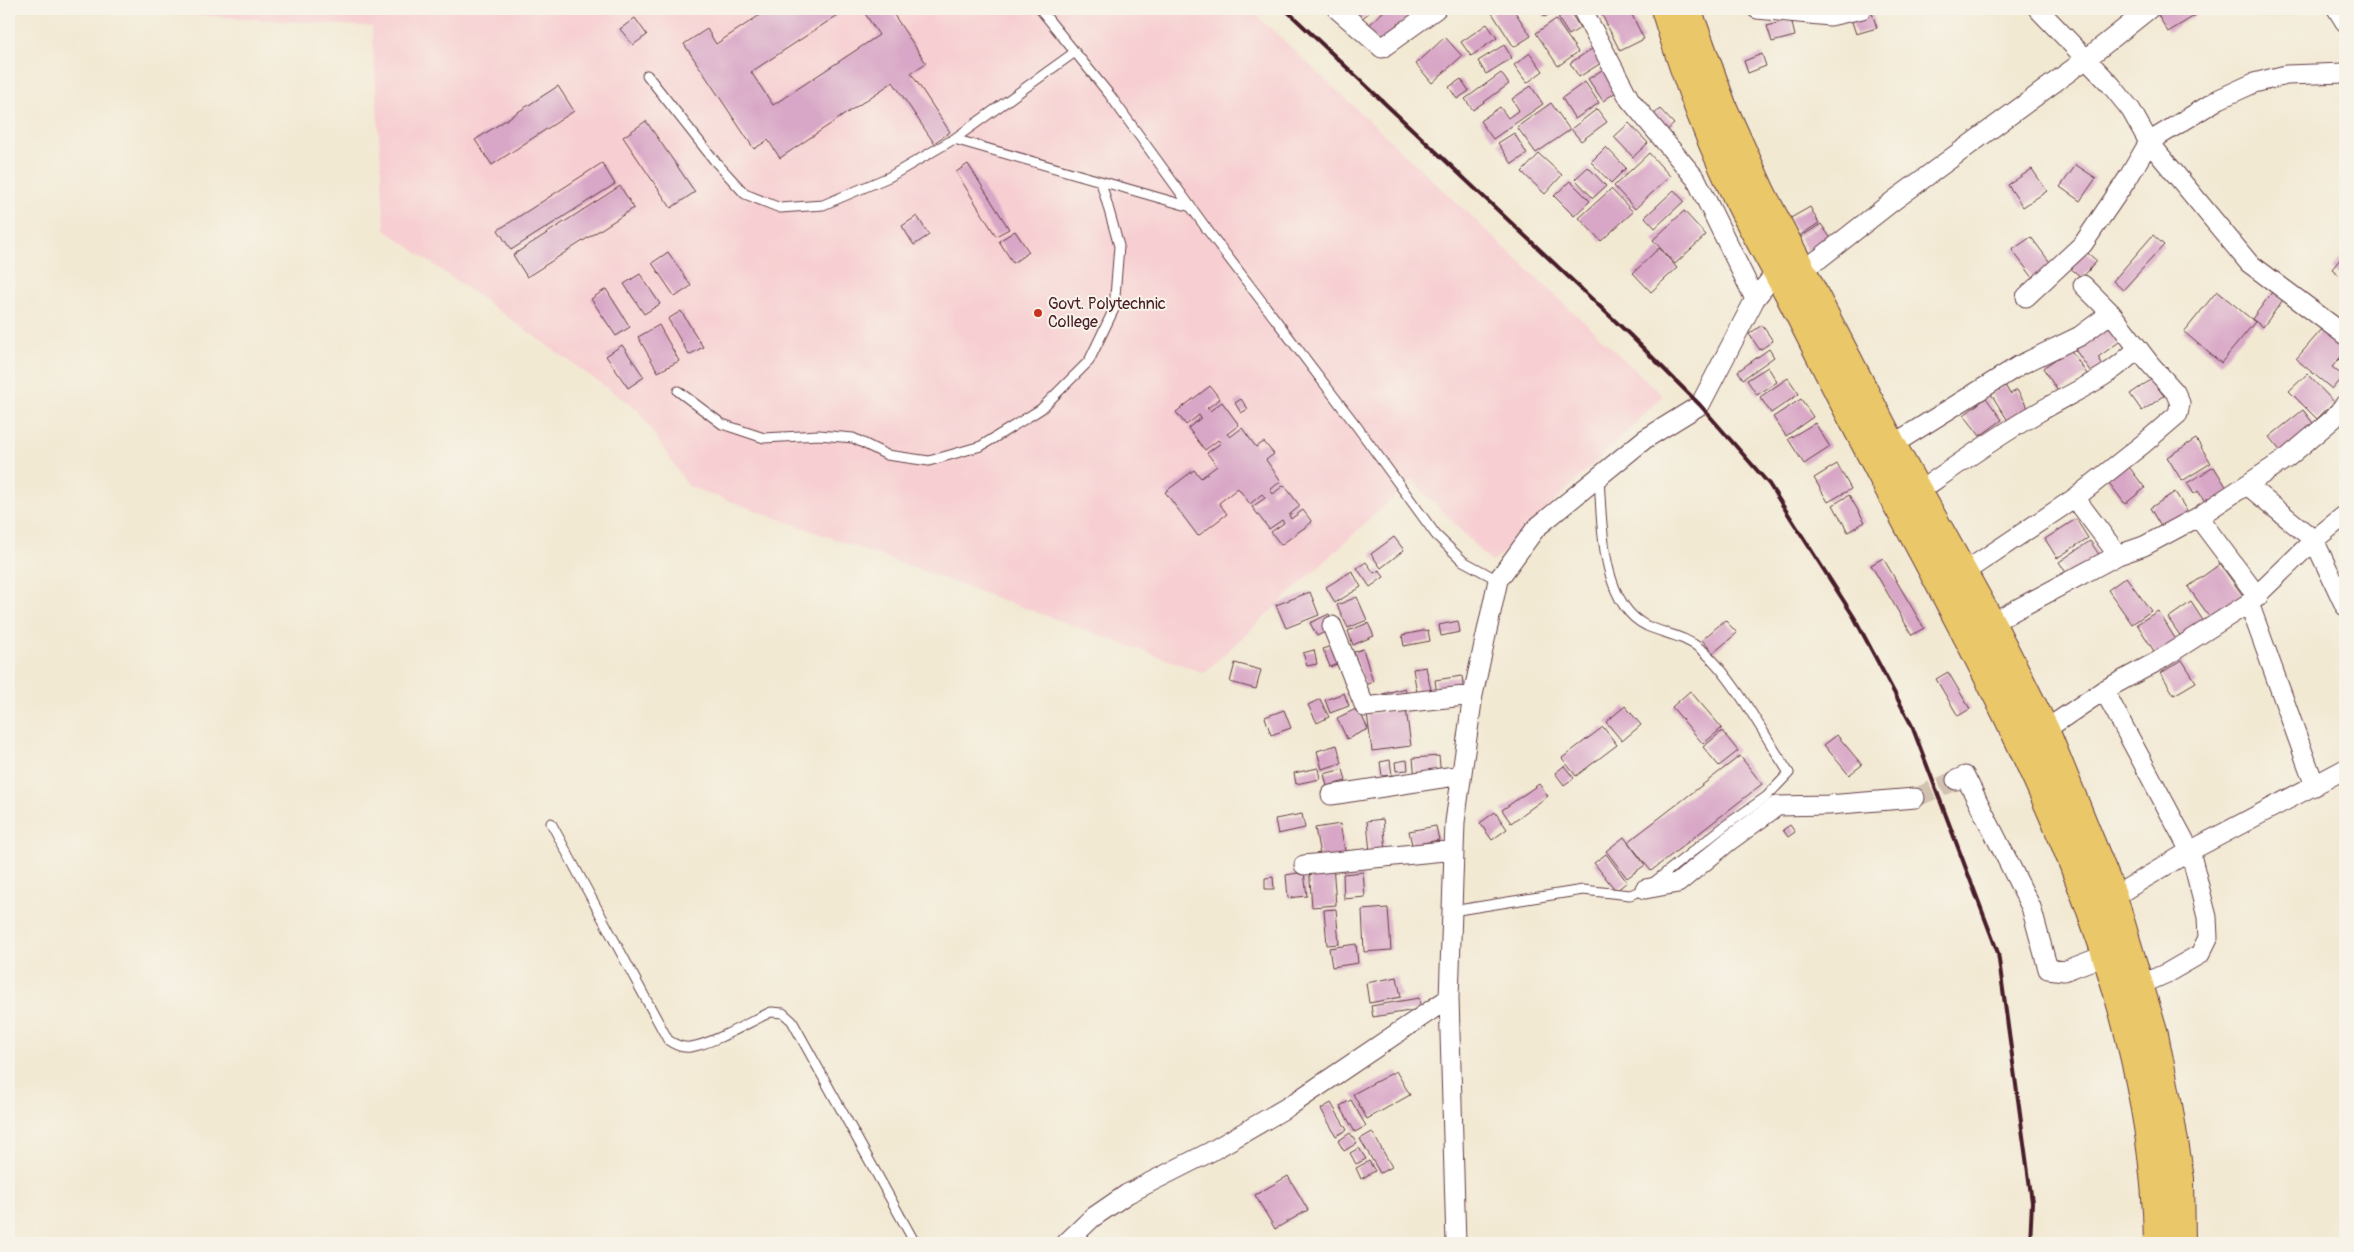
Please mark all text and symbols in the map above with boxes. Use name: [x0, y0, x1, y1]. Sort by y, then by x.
place label: Govt. Polytechnic College: [1048, 294, 1166, 332]
marker: Govt. Polytechnic College: [1032, 307, 1044, 319]

